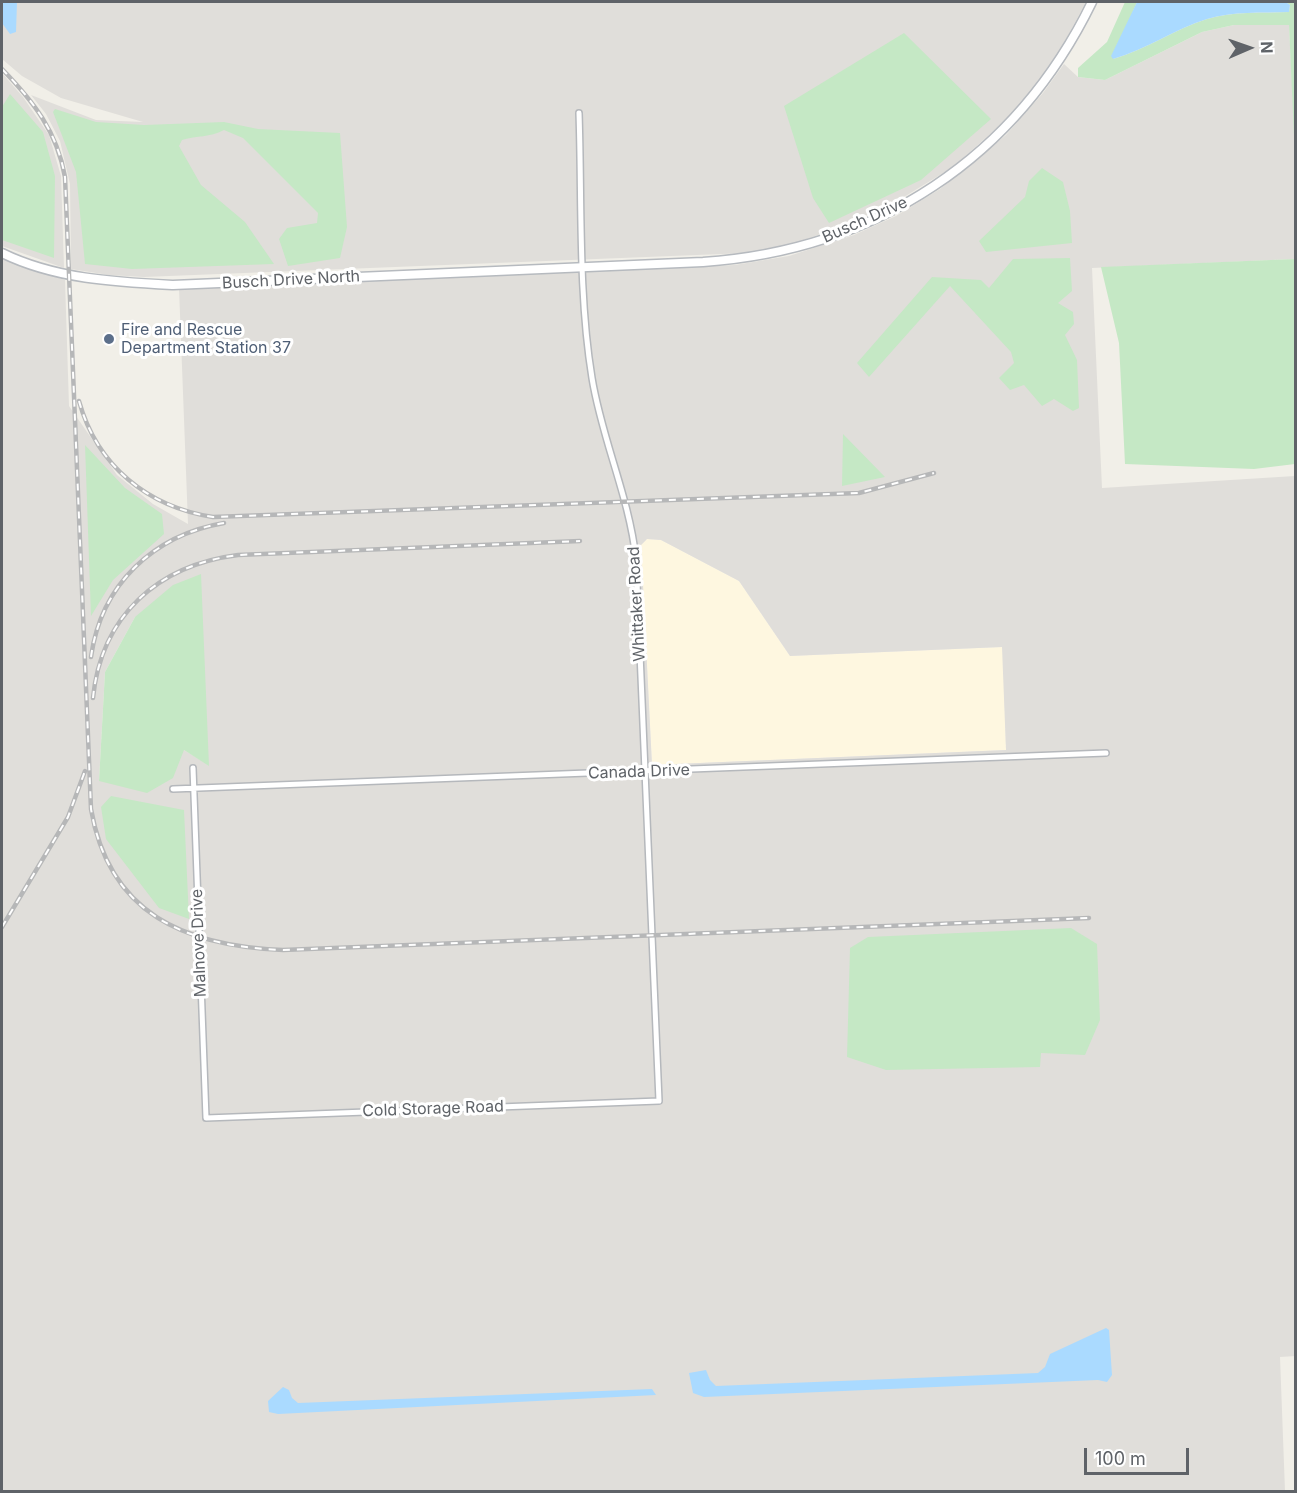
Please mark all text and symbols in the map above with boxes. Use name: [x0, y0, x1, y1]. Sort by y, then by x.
north arrow: [1219, 18, 1279, 78]
text: N: [1257, 41, 1277, 54]
street label: Busch Drive: [819, 193, 911, 247]
street label: Busch Drive North: [221, 267, 361, 293]
place label: Fire and Rescue Department Station 37: [121, 320, 291, 358]
marker: Fire and Rescue Department Station 37: [102, 332, 116, 346]
street label: Whittaker Road: [624, 546, 650, 662]
street label: Canada Drive: [588, 761, 690, 783]
street label: Malnove Drive: [188, 889, 210, 997]
street label: Cold Storage Road: [362, 1097, 504, 1121]
scale bar: [1087, 1436, 1192, 1474]
text: 100 m: [1095, 1448, 1146, 1469]

